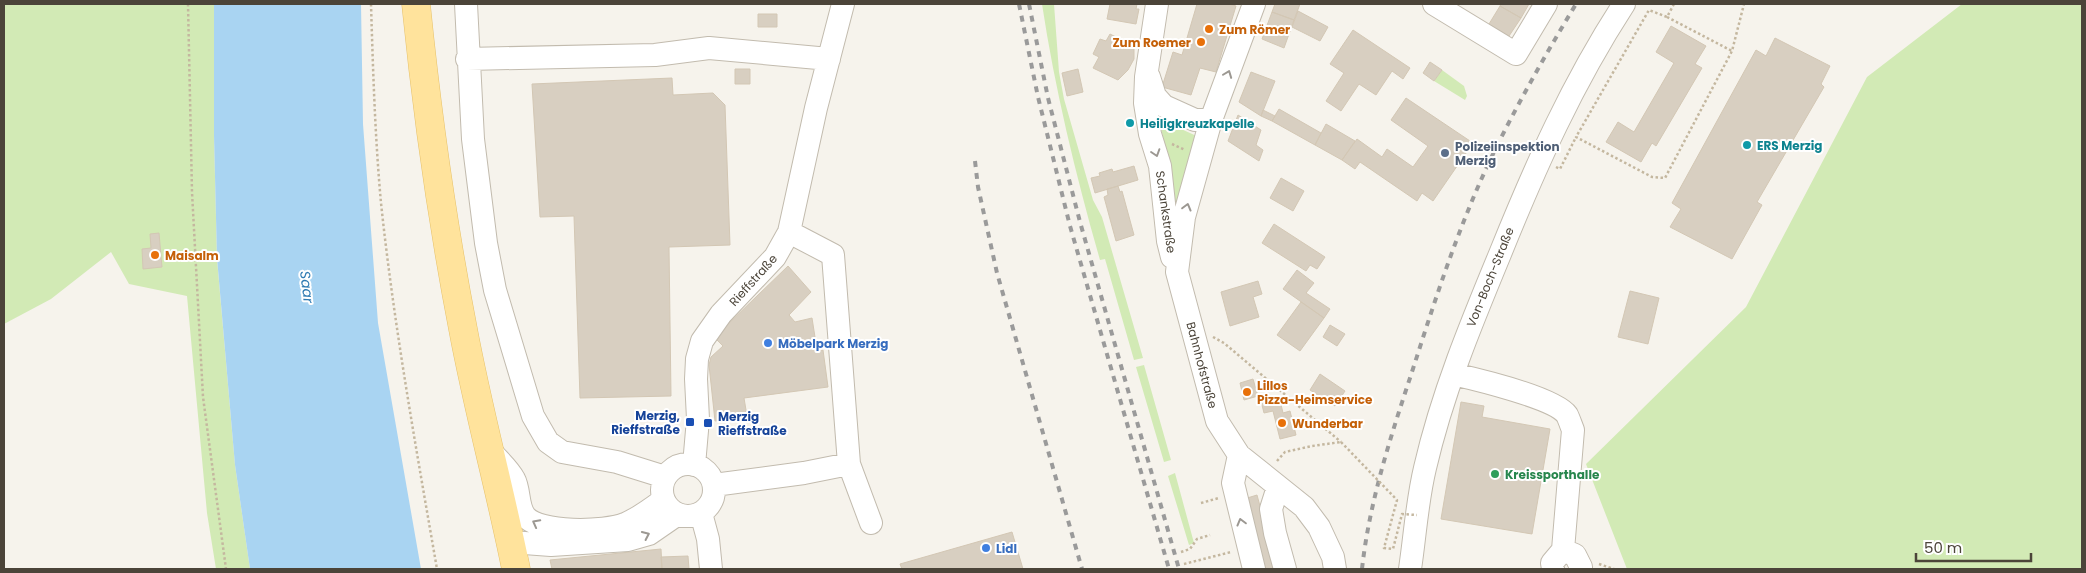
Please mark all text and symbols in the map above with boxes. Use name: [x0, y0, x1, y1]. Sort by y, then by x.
place label: Zum Römer: [1219, 21, 1290, 38]
marker: Zum Römer: [1203, 23, 1215, 35]
place label: Zum Roemer: [1112, 34, 1191, 51]
marker: Zum Roemer: [1195, 36, 1207, 48]
one-way arrow: [1222, 70, 1232, 79]
place label: Heiligkreuzkapelle: [1140, 115, 1255, 132]
marker: Heiligkreuzkapelle: [1124, 117, 1136, 129]
place label: ERS Merzig: [1757, 137, 1822, 154]
place label: Polizeiinspektion Merzig: [1455, 138, 1560, 169]
marker: ERS Merzig: [1741, 139, 1753, 151]
marker: Polizeiinspektion Merzig: [1439, 147, 1451, 159]
one-way arrow: [1151, 149, 1161, 157]
street label: Schankstraße: [1152, 170, 1180, 254]
one-way arrow: [1181, 203, 1191, 212]
street label: Von-Boch-Straße: [1462, 225, 1518, 329]
place label: Maisalm: [165, 247, 219, 264]
marker: Maisalm: [149, 249, 161, 261]
street label: Rieffstraße: [725, 250, 781, 310]
water label: Saar: [295, 270, 319, 305]
street label: Bahnhofstraße: [1182, 320, 1222, 410]
place label: Möbelpark Merzig: [778, 335, 888, 352]
marker: Möbelpark Merzig: [762, 337, 774, 349]
place label: Lillos Pizza-Heimservice: [1257, 377, 1373, 408]
marker: Lillos Pizza-Heimservice: [1241, 386, 1253, 398]
place label: Merzig, Rieffstraße: [611, 407, 681, 438]
place label: Merzig Rieffstraße: [718, 408, 787, 439]
place label: Wunderbar: [1292, 415, 1363, 432]
marker: Merzig, Rieffstraße: [684, 416, 696, 428]
marker: Merzig Rieffstraße: [702, 417, 714, 429]
marker: Wunderbar: [1276, 417, 1288, 429]
place label: Kreissporthalle: [1505, 466, 1600, 483]
marker: Kreissporthalle: [1489, 468, 1501, 480]
one-way arrow: [533, 519, 542, 529]
one-way arrow: [1237, 519, 1247, 527]
one-way arrow: [641, 530, 650, 541]
scale bar: [1916, 530, 2031, 562]
text: 50 m: [1924, 537, 1962, 558]
place label: Lidl: [996, 540, 1017, 557]
marker: Lidl: [980, 542, 992, 554]

